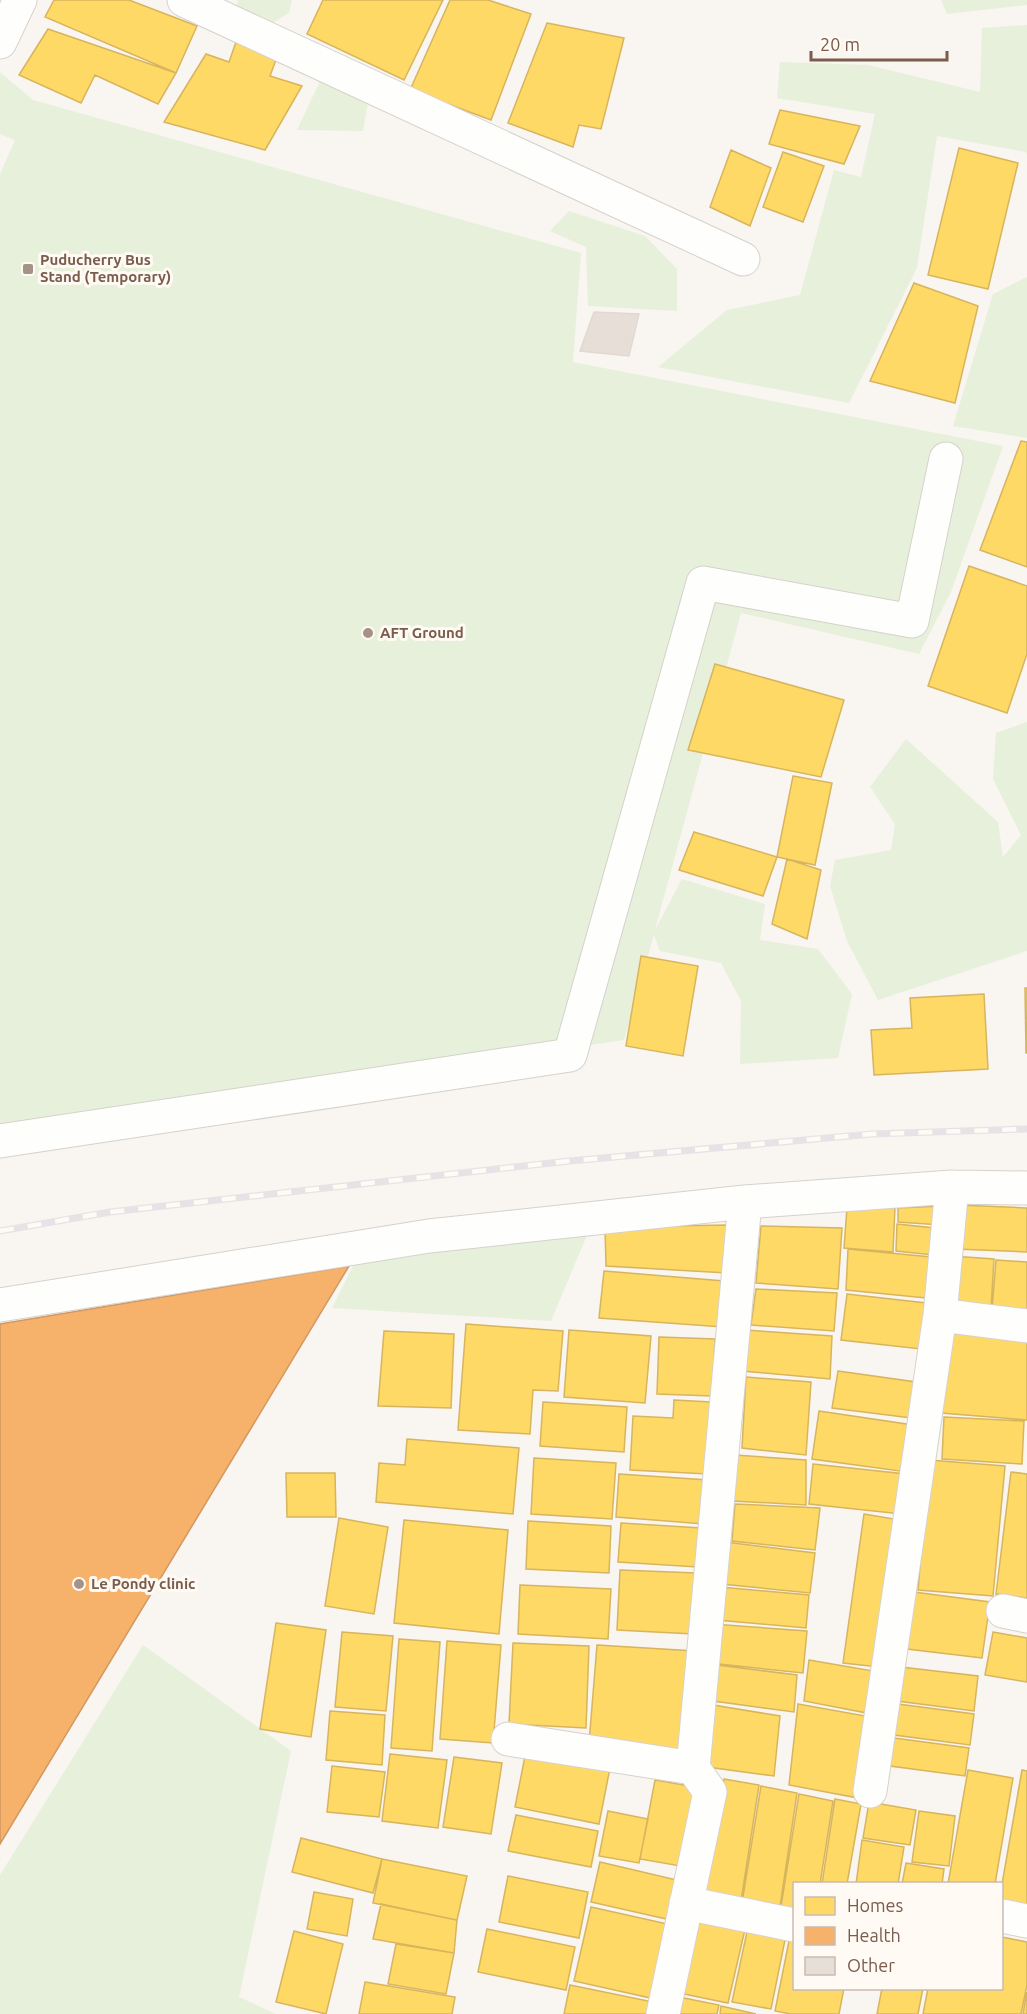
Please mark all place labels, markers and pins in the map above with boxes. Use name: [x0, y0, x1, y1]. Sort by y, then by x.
place label: Puducherry Bus Stand (Temporary): [40, 251, 171, 285]
marker: Puducherry Bus Stand (Temporary): [21, 262, 35, 276]
place label: AFT Ground: [380, 624, 464, 641]
marker: AFT Ground: [361, 626, 375, 640]
place label: Le Pondy clinic: [91, 1575, 195, 1592]
marker: Le Pondy clinic: [72, 1577, 86, 1591]

